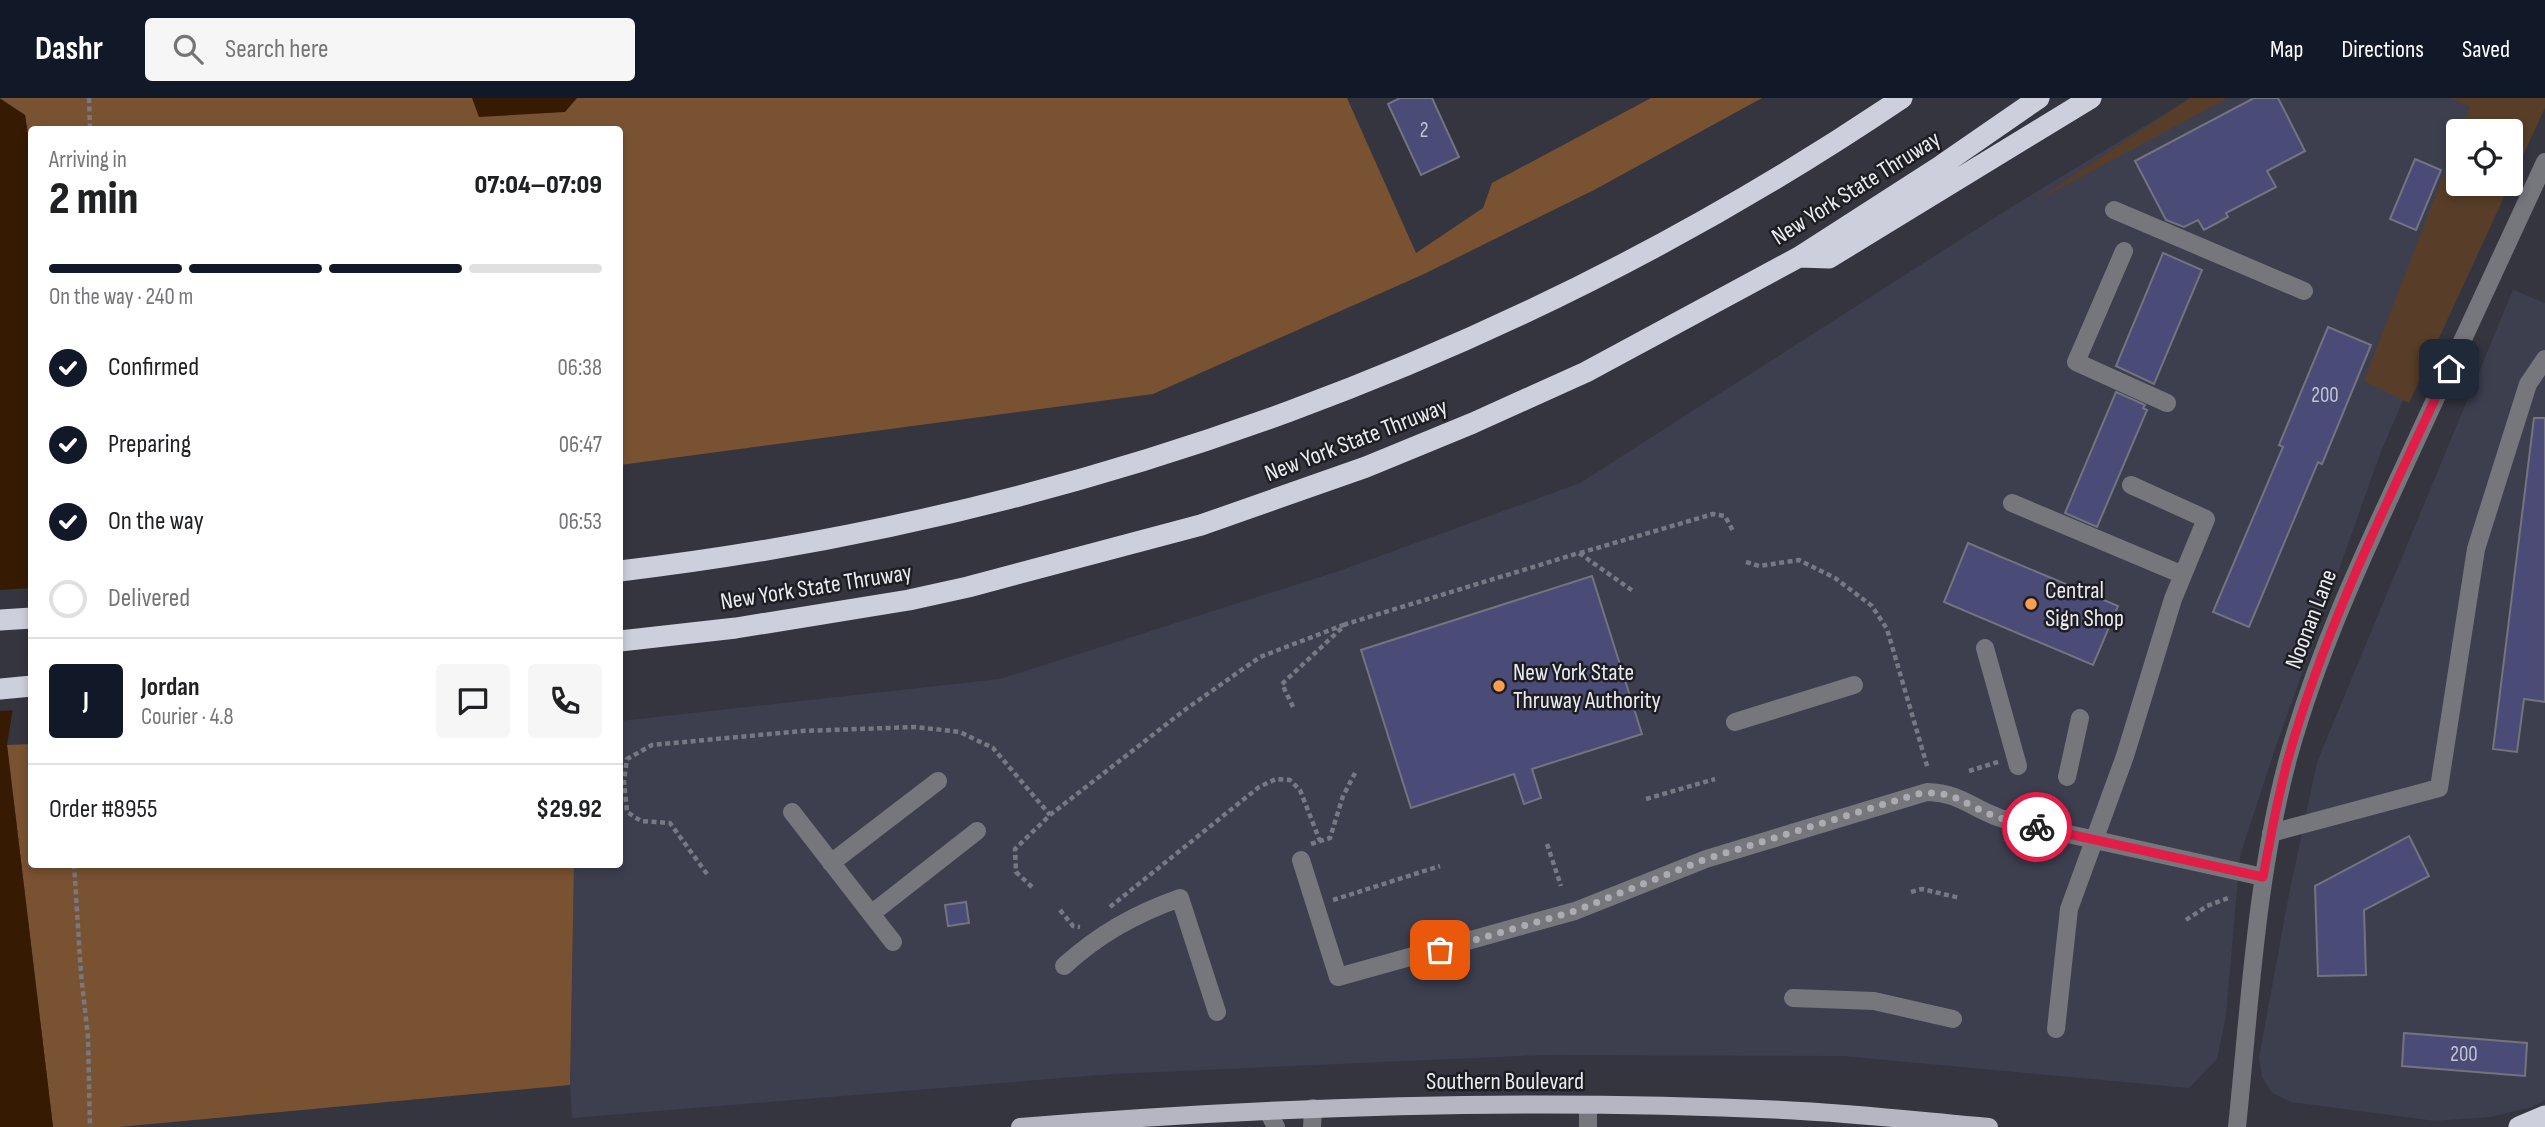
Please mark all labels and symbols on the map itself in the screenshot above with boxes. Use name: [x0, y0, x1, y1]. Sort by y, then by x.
house number: 2: [1420, 118, 1428, 143]
street label: New York State Thruway: [1766, 125, 1946, 251]
pin: [2419, 339, 2479, 399]
house number: 200: [2311, 383, 2339, 408]
street label: New York State Thruway: [1261, 392, 1451, 488]
street label: New York State Thruway: [718, 558, 914, 616]
street label: Noonan Lane: [2279, 565, 2343, 673]
place label: Central Sign Shop: [2045, 576, 2124, 633]
marker: Central Sign Shop: [2023, 596, 2039, 612]
place label: New York State Thruway Authority: [1513, 658, 1661, 715]
marker: New York State Thruway Authority: [1491, 678, 1507, 694]
courier: [2002, 792, 2072, 862]
pin: [1410, 920, 1470, 980]
house number: 200: [2450, 1042, 2478, 1067]
street label: Southern Boulevard: [1426, 1067, 1584, 1096]

